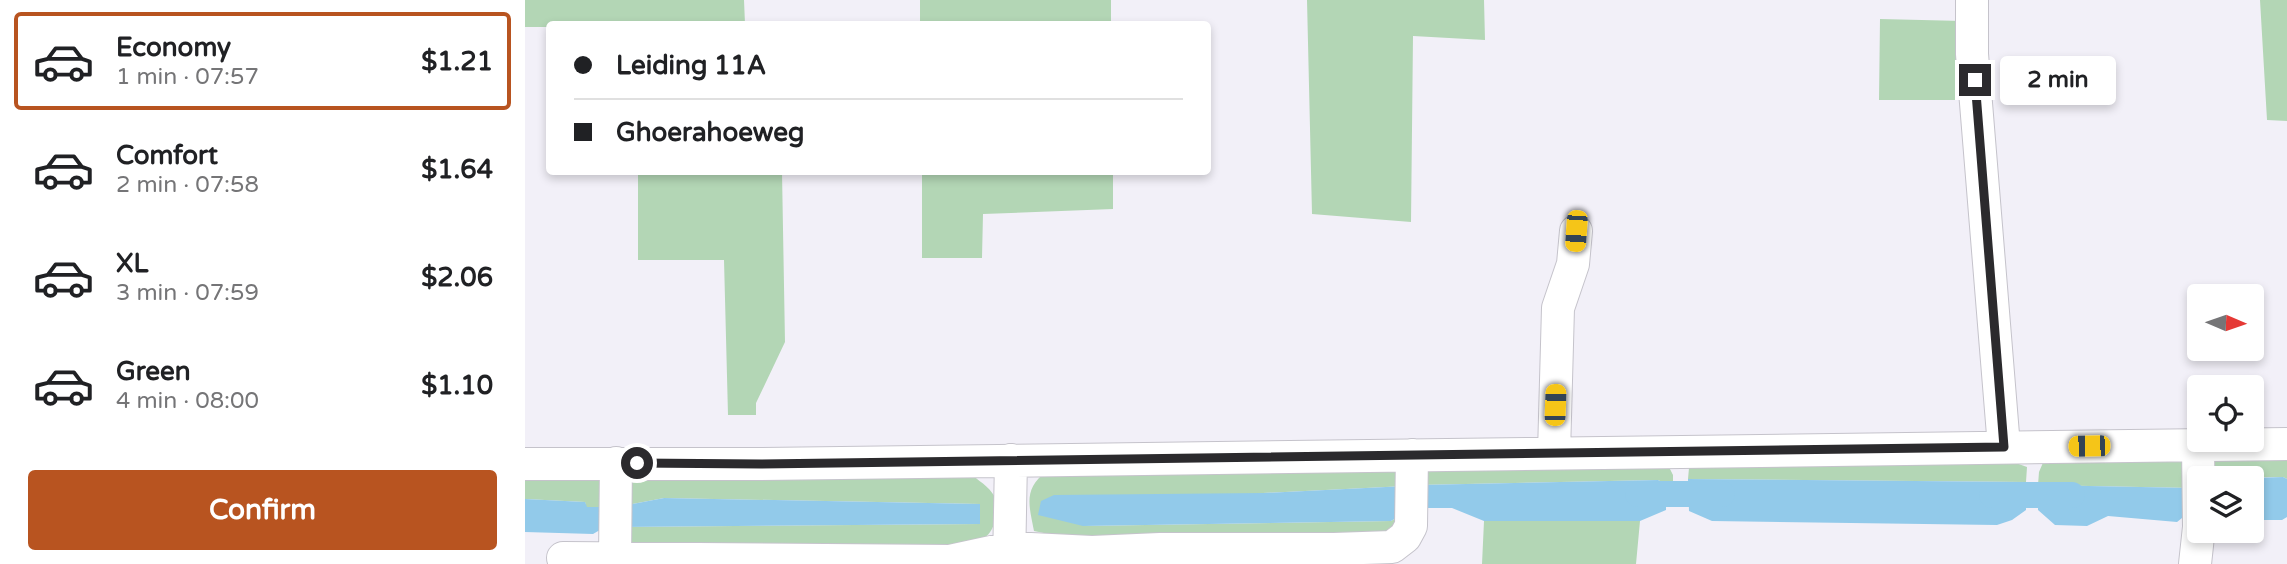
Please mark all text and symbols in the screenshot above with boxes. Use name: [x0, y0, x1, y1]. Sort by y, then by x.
icon: car: [32, 30, 95, 93]
text: Economy: [116, 32, 231, 63]
text: $1.21: [421, 46, 493, 77]
text: Leiding 11A: [616, 50, 766, 81]
callout: 2 min: [1999, 56, 2115, 104]
text: 1 min · 07:57: [116, 63, 259, 91]
route end: [1959, 64, 1991, 96]
text: 2 min: [2027, 66, 2089, 94]
text: Ghoerahoeweg: [616, 117, 804, 148]
icon: car: [32, 138, 95, 201]
text: Comfort: [116, 140, 218, 171]
text: $1.64: [421, 154, 493, 185]
text: 2 min · 07:58: [116, 171, 259, 199]
car: [1565, 209, 1588, 253]
icon: car: [32, 246, 95, 309]
text: XL: [116, 248, 148, 279]
text: $2.06: [421, 262, 493, 293]
text: 3 min · 07:59: [116, 279, 259, 307]
north arrow: [2187, 284, 2265, 360]
map controls: [2187, 284, 2264, 543]
icon: car: [32, 354, 95, 417]
text: Green: [116, 356, 191, 387]
text: $1.10: [421, 370, 493, 401]
button: locate: [2187, 375, 2264, 452]
car: [1544, 384, 1567, 426]
text: 4 min · 08:00: [116, 387, 259, 415]
car: [2068, 435, 2111, 457]
route start: [621, 447, 653, 479]
button: layers: [2187, 466, 2264, 543]
button: Confirm: [28, 470, 497, 550]

